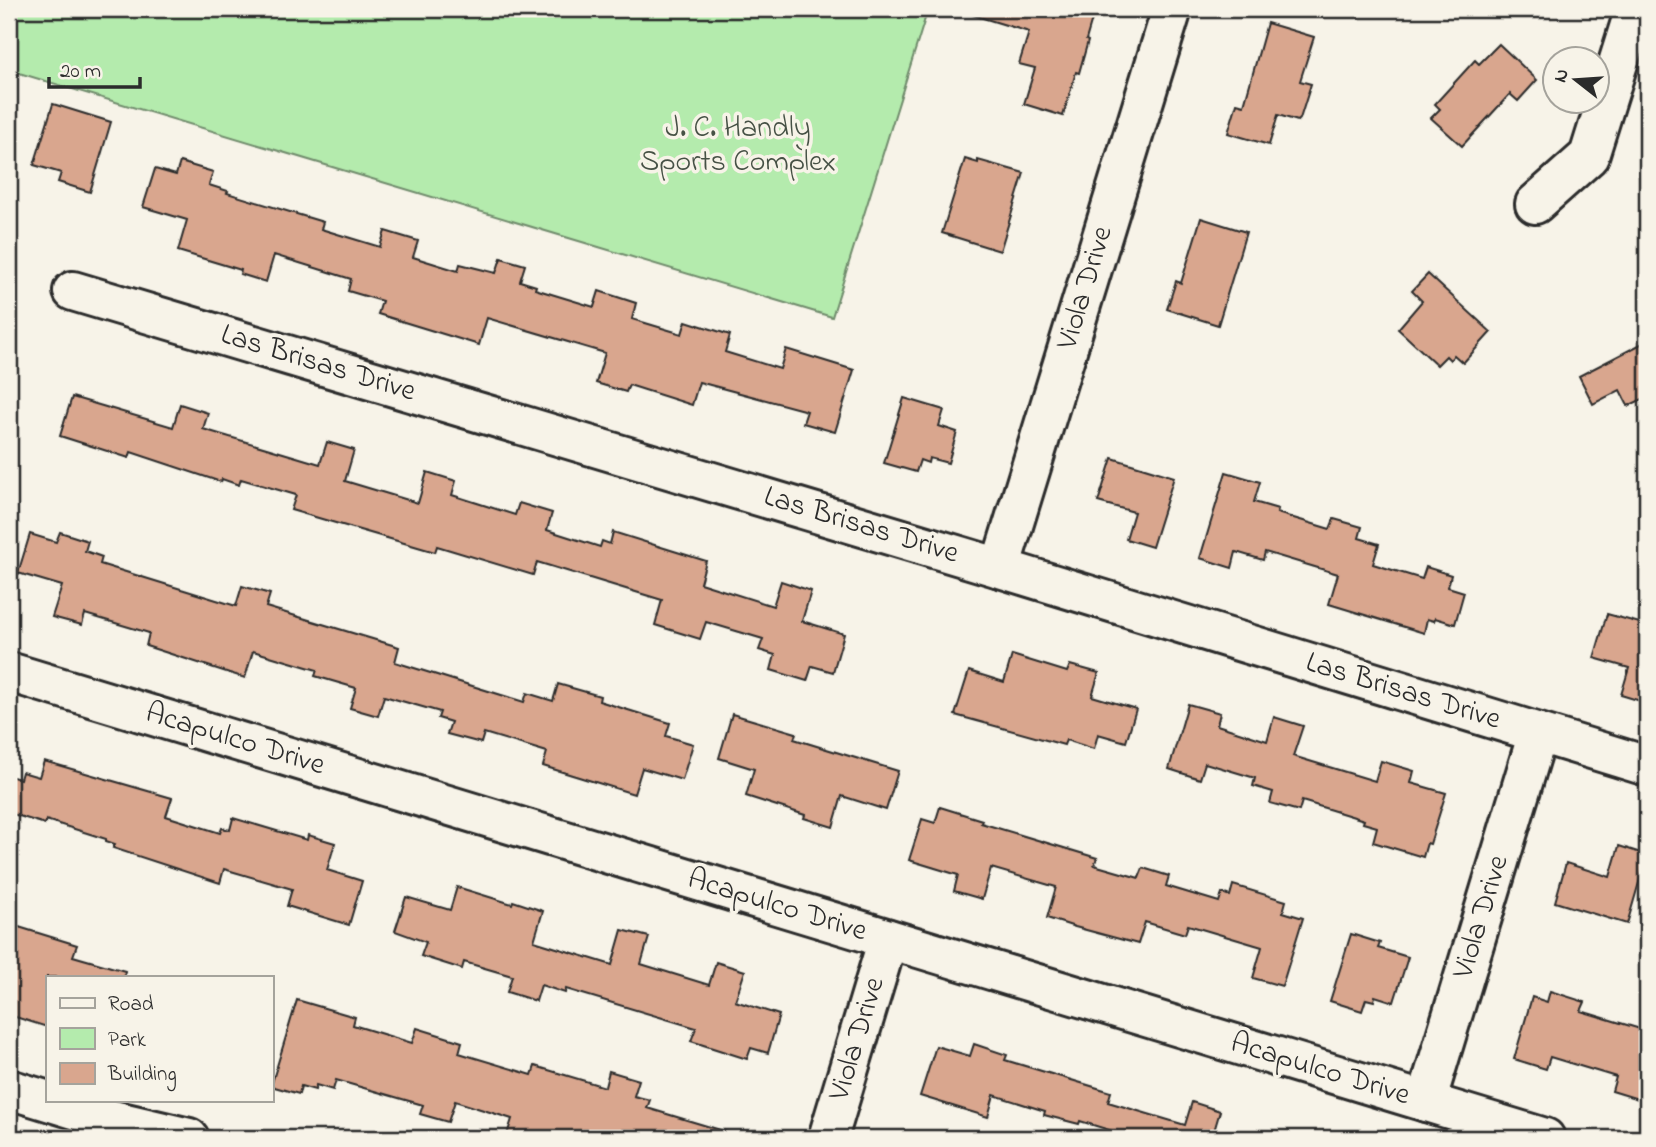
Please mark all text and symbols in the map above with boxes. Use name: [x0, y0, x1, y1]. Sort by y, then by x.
scale bar: [49, 46, 140, 90]
north arrow: [1540, 46, 1610, 116]
text: 20 m: [60, 57, 101, 87]
text: N: [1547, 66, 1577, 86]
park label: J. C. Handly Sports Complex: [640, 107, 836, 185]
street label: Viola Drive: [1046, 220, 1126, 356]
street label: Las Brisas Drive: [215, 313, 421, 415]
street label: Las Brisas Drive: [758, 475, 964, 577]
street label: Las Brisas Drive: [1300, 641, 1506, 743]
street label: Acapulco Drive: [140, 692, 331, 788]
street label: Viola Drive: [1442, 849, 1522, 985]
street label: Acapulco Drive: [682, 858, 873, 954]
street label: Viola Drive: [818, 971, 898, 1107]
legend: [46, 976, 273, 1102]
text: Road: [108, 990, 154, 1020]
street label: Acapulco Drive: [1225, 1022, 1416, 1118]
text: Park: [108, 1026, 147, 1056]
text: Building: [107, 1060, 177, 1092]

